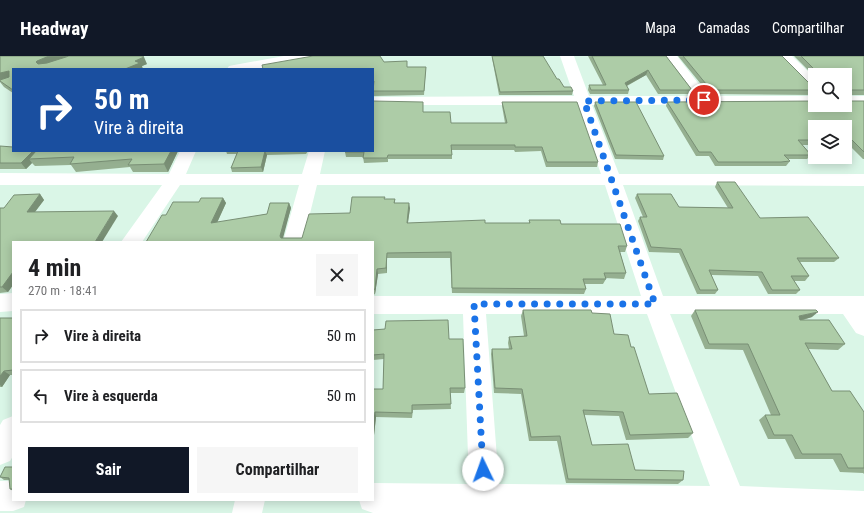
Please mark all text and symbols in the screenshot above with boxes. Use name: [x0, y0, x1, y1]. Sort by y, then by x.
text: Headway: [20, 17, 88, 40]
text: Mapa: [645, 20, 676, 36]
text: Camadas: [698, 20, 750, 36]
text: Compartilhar: [772, 20, 844, 36]
map controls: [808, 68, 852, 164]
button: search: [808, 68, 852, 112]
text: 50 m: [94, 83, 150, 116]
pin: [687, 83, 721, 117]
icon: right: [28, 84, 80, 136]
icon: arrive: [693, 89, 715, 111]
text: Vire à direita: [94, 117, 184, 138]
button: layers: [808, 120, 852, 164]
text: 4 min: [28, 254, 81, 282]
button: close: [316, 254, 358, 296]
text: 270 m · 18:41: [28, 283, 98, 298]
icon: right: [30, 325, 52, 347]
text: Vire à direita: [64, 327, 141, 345]
text: 50 m: [326, 327, 356, 345]
icon: left: [30, 385, 52, 407]
text: Vire à esquerda: [64, 387, 158, 405]
text: 50 m: [326, 387, 356, 405]
button: Sair: [28, 447, 189, 493]
button: Compartilhar: [197, 447, 358, 493]
position arrow: [462, 449, 504, 491]

